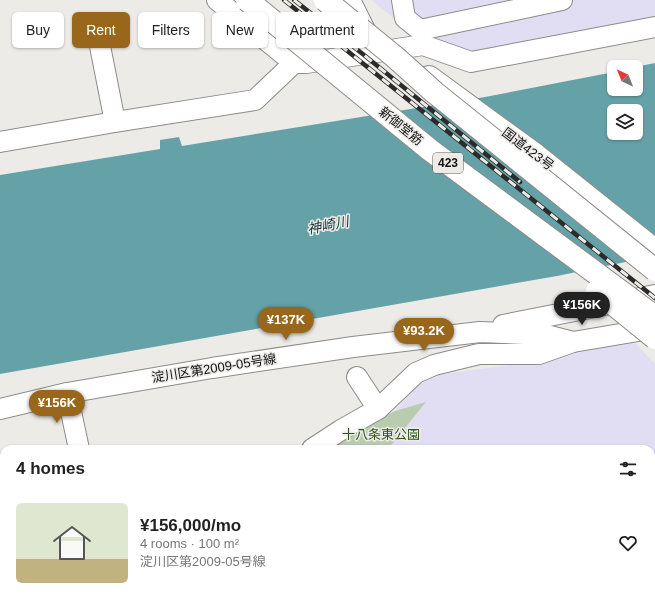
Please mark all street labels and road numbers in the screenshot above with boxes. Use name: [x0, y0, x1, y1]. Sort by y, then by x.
street label: 新御堂筋: [376, 104, 426, 148]
street label: 国道423号: [499, 125, 557, 173]
road number: 423: [433, 153, 463, 173]
street label: 淀川区第2009-05号線: [151, 351, 277, 385]

